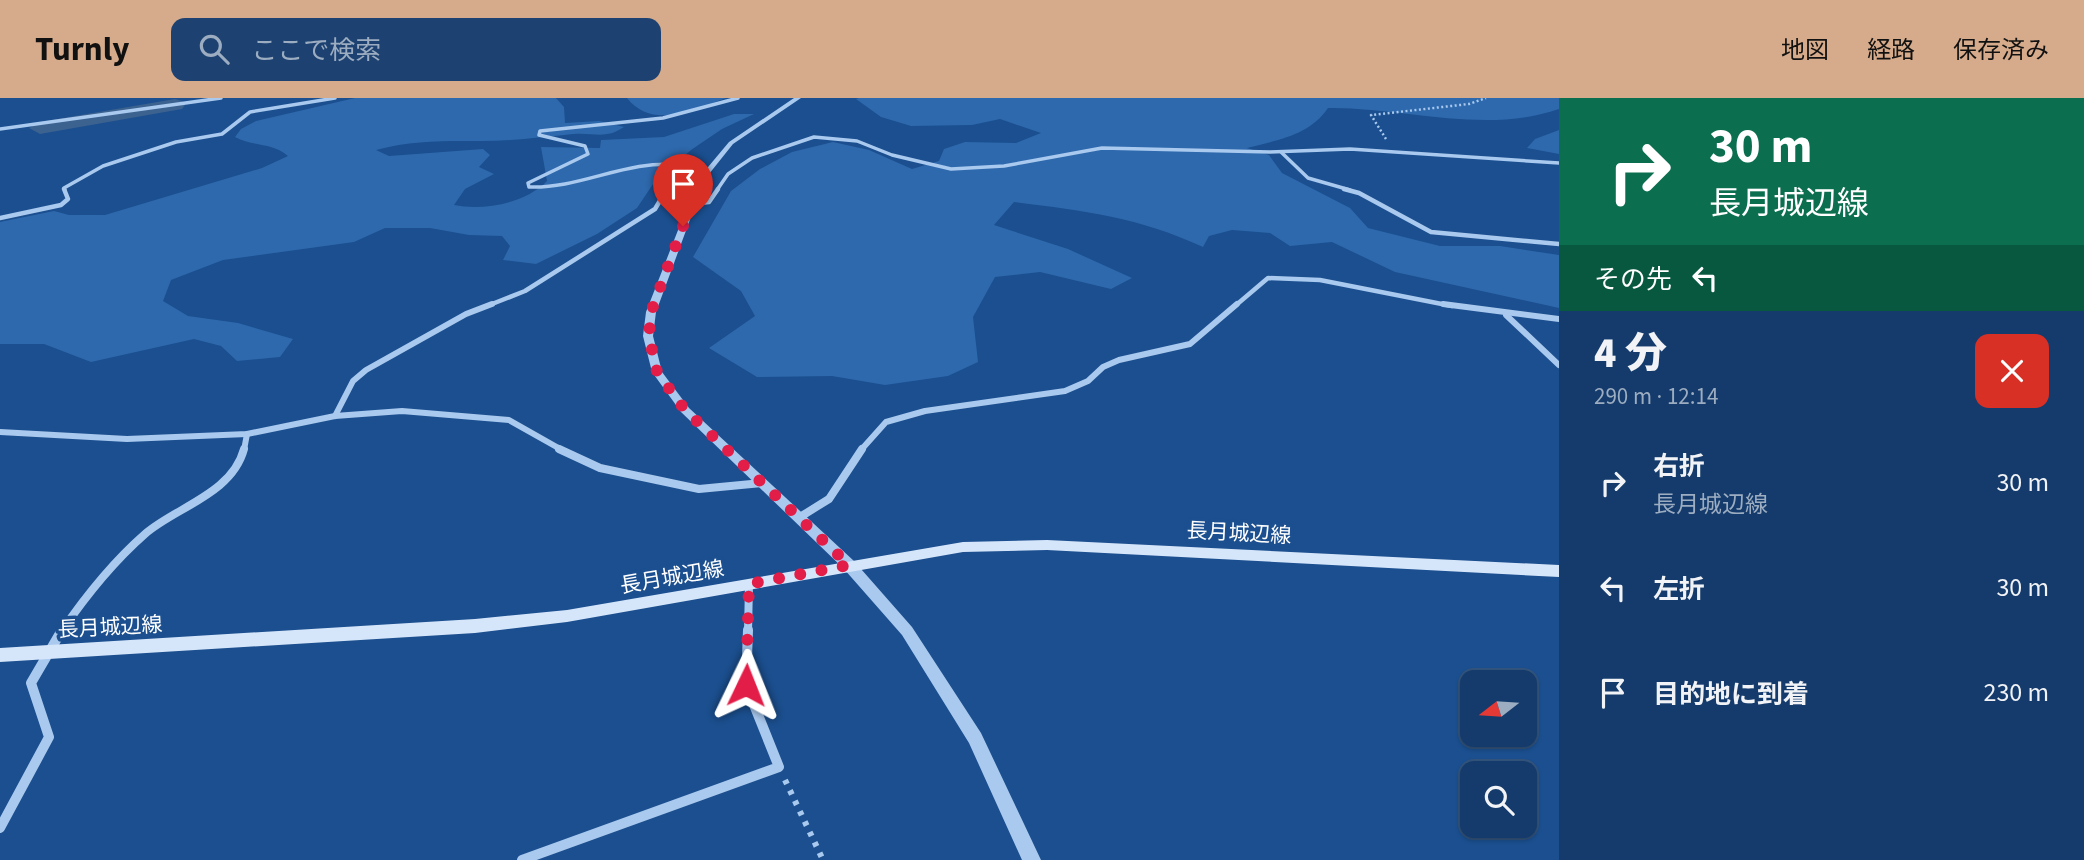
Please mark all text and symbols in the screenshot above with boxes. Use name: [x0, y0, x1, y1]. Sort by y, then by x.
search box: [171, 18, 661, 81]
text: Turnly: [35, 26, 129, 73]
icon: search: [195, 30, 233, 68]
text: ここで検索: [251, 32, 381, 69]
text: 地図: [1781, 33, 1829, 68]
text: 経路: [1867, 33, 1915, 68]
text: 保存済み: [1953, 33, 2049, 68]
text: 30 m: [1709, 112, 1813, 182]
icon: right: [1594, 126, 1685, 217]
pin: [653, 154, 713, 226]
icon: arrive: [664, 165, 702, 203]
text: 長月城辺線: [1709, 181, 1869, 227]
icon: left: [1686, 259, 1724, 297]
text: その先: [1594, 261, 1672, 298]
text: 4 分: [1594, 324, 1667, 384]
button: close: [1975, 334, 2049, 408]
text: 290 m · 12:14: [1594, 380, 1718, 413]
text: 右折: [1653, 448, 1705, 485]
icon: right: [1594, 464, 1632, 502]
text: 30 m: [1996, 464, 2049, 501]
text: 長月城辺線: [1653, 488, 1768, 521]
street label: 長月城辺線: [1186, 515, 1292, 551]
street label: 長月城辺線: [618, 553, 726, 601]
icon: left: [1594, 569, 1632, 607]
text: 30 m: [1996, 569, 2049, 606]
text: 左折: [1653, 571, 1705, 608]
street label: 長月城辺線: [57, 609, 163, 645]
position arrow: [709, 648, 783, 722]
north arrow: [1460, 670, 1536, 747]
map controls: [1460, 670, 1537, 838]
icon: arrive: [1594, 674, 1632, 712]
text: 230 m: [1983, 674, 2049, 711]
text: 目的地に到着: [1653, 676, 1809, 713]
button: search: [1460, 761, 1537, 838]

